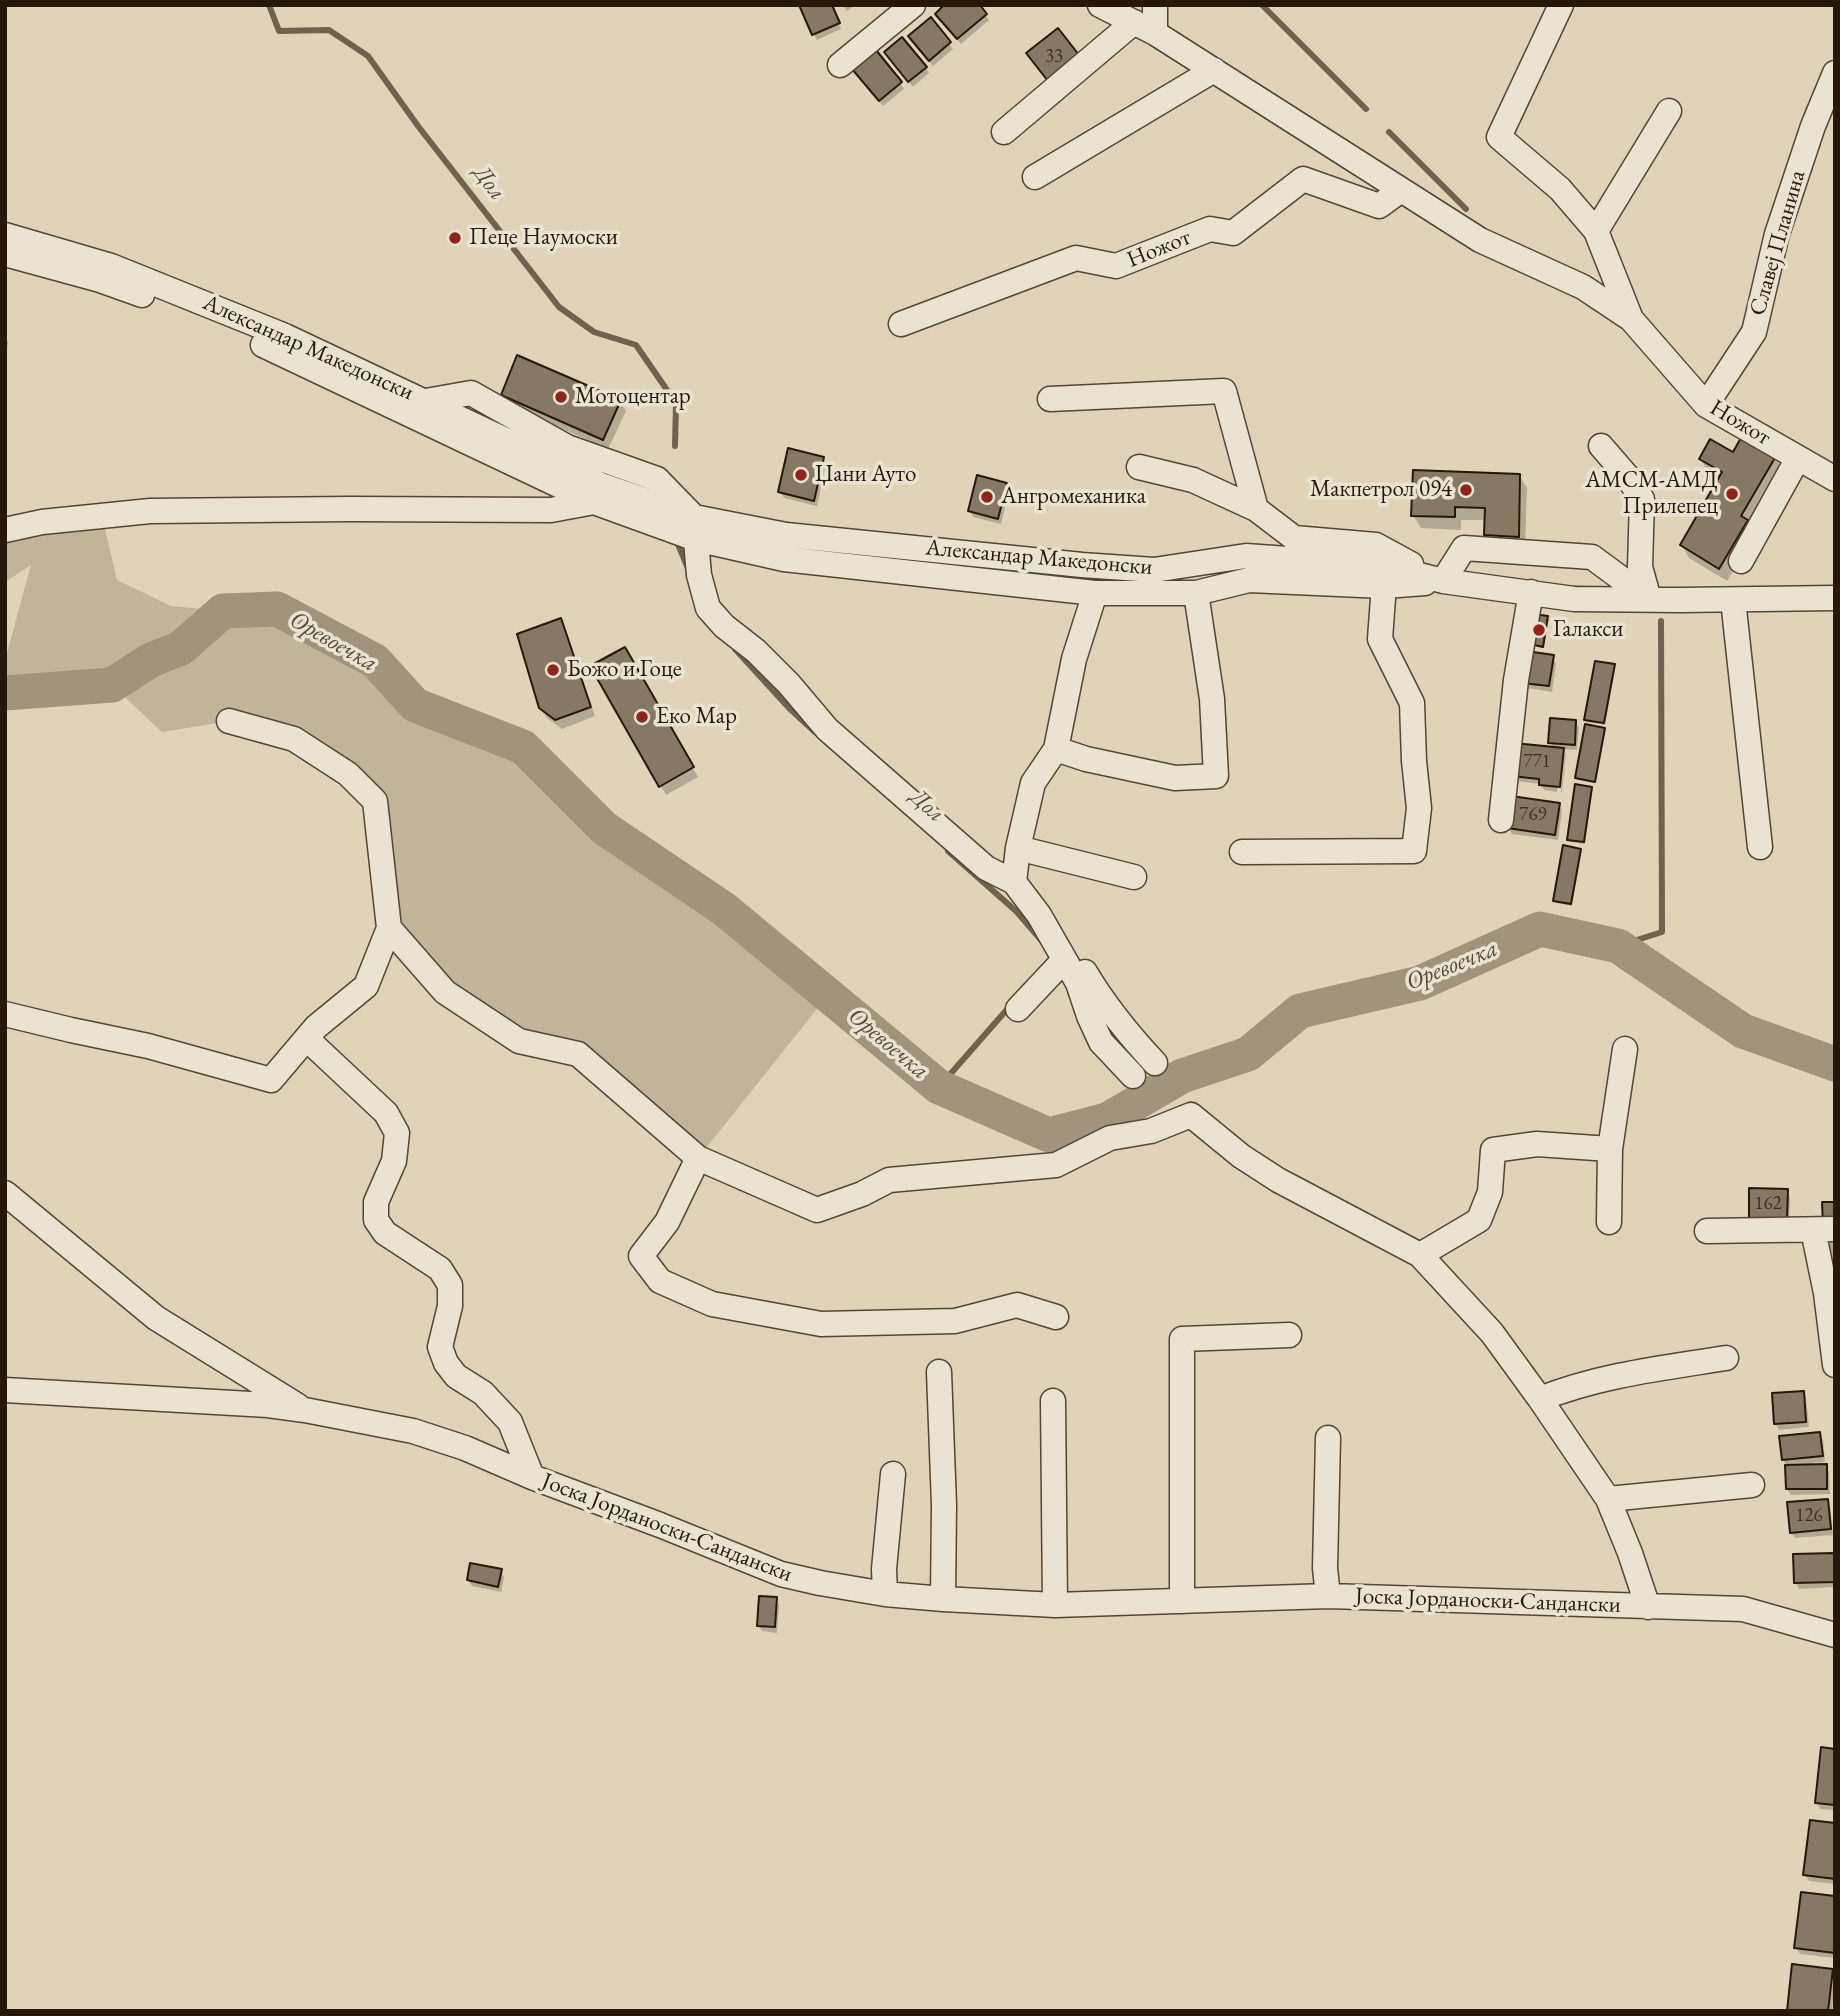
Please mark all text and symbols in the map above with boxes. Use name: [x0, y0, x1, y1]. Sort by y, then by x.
house number: 33: [1045, 46, 1063, 68]
water label: Дол: [467, 160, 511, 206]
street label: Славеј Планина: [1744, 167, 1812, 319]
place label: Пеце Наумоски: [469, 224, 618, 252]
street label: Ножот: [1123, 224, 1195, 274]
marker: Пеце Наумоски: [447, 230, 463, 246]
street label: Александар Македонски: [198, 289, 418, 407]
place label: Мотоцентар: [575, 383, 691, 411]
marker: Мотоцентар: [553, 389, 569, 405]
street label: Ножот: [1705, 394, 1775, 452]
place label: Џани Ауто: [815, 461, 916, 489]
marker: Џани Ауто: [793, 467, 809, 483]
place label: АМСМ-АМД Прилепец: [1585, 467, 1718, 521]
place label: Макпетрол 094: [1310, 476, 1452, 504]
marker: Макпетрол 094: [1458, 482, 1474, 498]
place label: Ангромеханика: [1001, 483, 1146, 511]
marker: АМСМ-АМД Прилепец: [1724, 486, 1740, 502]
marker: Ангромеханика: [979, 489, 995, 505]
street label: Александар Македонски: [924, 534, 1154, 582]
water label: Оревоечка: [284, 606, 382, 678]
place label: Галакси: [1553, 616, 1623, 644]
marker: Галакси: [1531, 622, 1547, 638]
place label: Божо и Гоце: [567, 656, 682, 684]
marker: Божо и Гоце: [545, 662, 561, 678]
place label: Еко Мар: [656, 703, 737, 731]
marker: Еко Мар: [634, 709, 650, 725]
house number: 771: [1523, 751, 1551, 773]
water label: Дол: [904, 783, 950, 829]
house number: 769: [1519, 804, 1547, 826]
water label: Оревоечка: [1402, 935, 1502, 997]
water label: Оревоечка: [842, 1002, 934, 1086]
house number: 162: [1754, 1193, 1782, 1215]
street label: Јоска Јорданоски-Сандански: [538, 1467, 796, 1589]
house number: 126: [1795, 1505, 1823, 1527]
street label: Јоска Јорданоски-Сандански: [1355, 1583, 1621, 1619]

